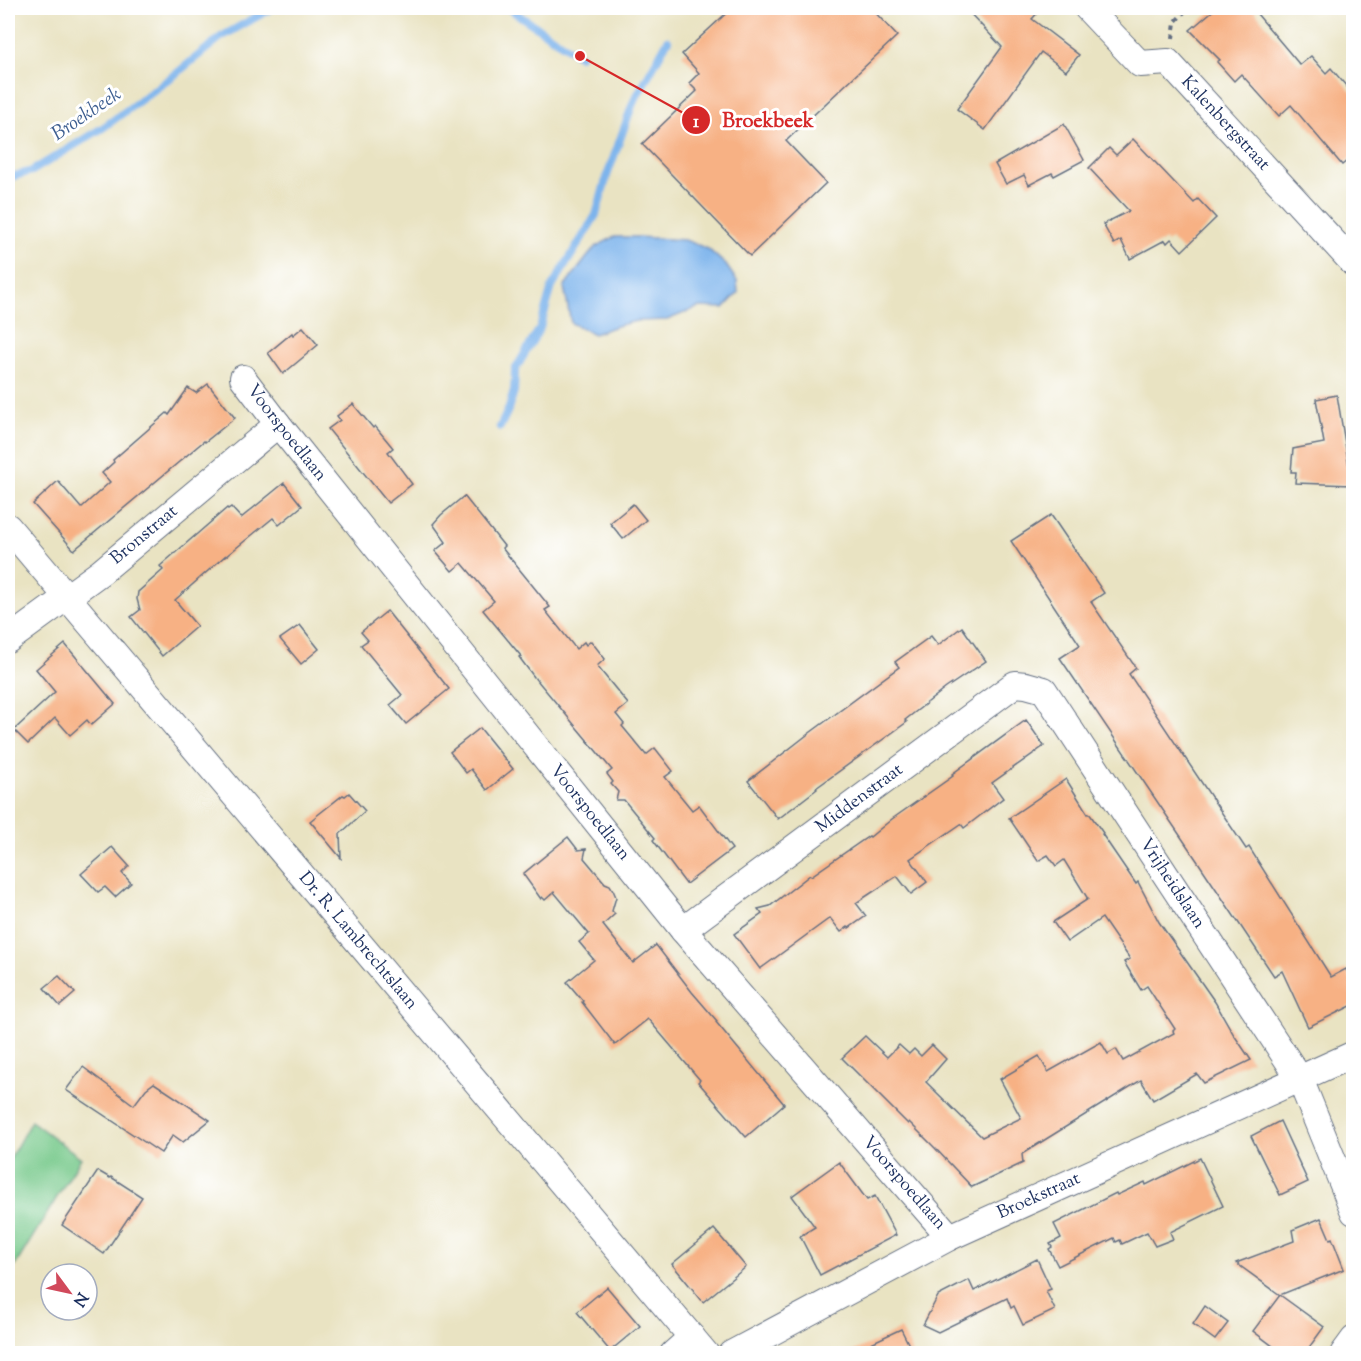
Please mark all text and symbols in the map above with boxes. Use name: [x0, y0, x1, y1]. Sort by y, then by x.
street label: Kalenbergstraat: [1174, 70, 1275, 177]
water label: Broekbeek: [46, 81, 128, 149]
callout: Broekbeek: [681, 101, 826, 139]
text: Broekbeek: [722, 108, 814, 137]
text: 1: [693, 110, 700, 136]
street label: Voorspoedlaan: [240, 379, 333, 488]
street label: Bronstraat: [105, 500, 184, 572]
street label: Middenstraat: [811, 758, 909, 840]
street label: Voorspoedlaan: [543, 759, 636, 867]
street label: Vrijheidslaan: [1132, 833, 1211, 935]
street label: Dr. R. Lambrechtslaan: [292, 867, 424, 1016]
street label: Voorspoedlaan: [855, 1131, 952, 1237]
street label: Broekstraat: [993, 1167, 1085, 1227]
north arrow: [39, 1262, 99, 1322]
text: N: [66, 1287, 93, 1311]

